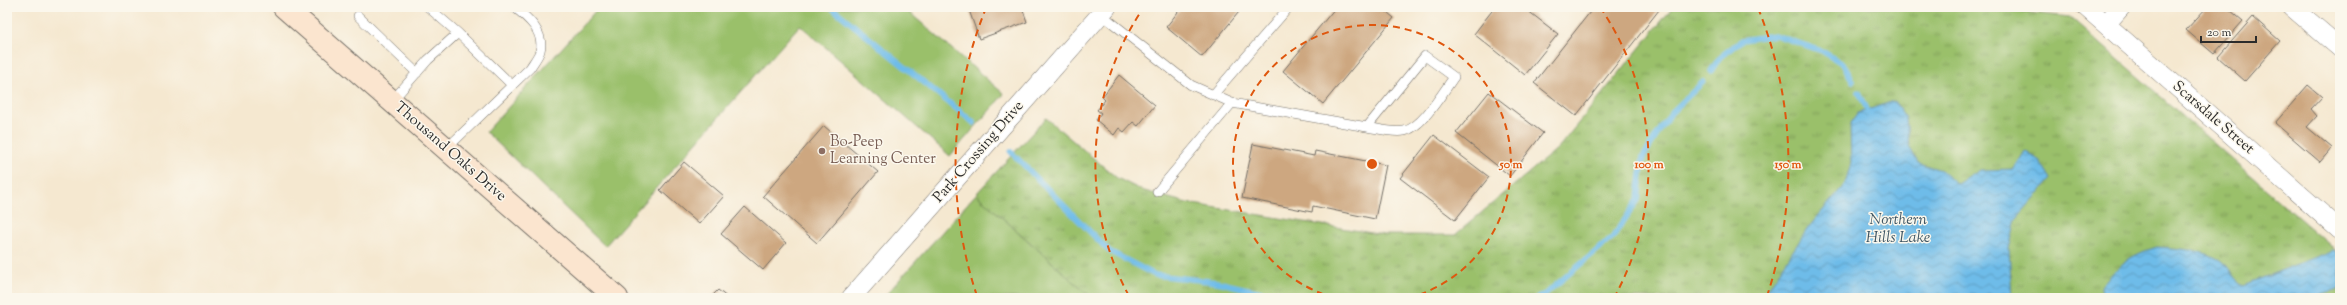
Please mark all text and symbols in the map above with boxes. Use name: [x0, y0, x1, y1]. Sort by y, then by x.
scale bar: [2201, 18, 2256, 44]
text: 20 m: [2207, 24, 2232, 42]
street label: Scarsdale Street: [2168, 77, 2258, 159]
street label: Park Crossing Drive: [929, 96, 1029, 208]
street label: Thousand Oaks Drive: [389, 97, 511, 207]
place label: Bo-Peep Learning Center: [830, 132, 936, 170]
marker: Bo-Peep Learning Center: [817, 146, 827, 156]
text: 50 m: [1499, 156, 1523, 174]
text: 100 m: [1633, 156, 1664, 174]
text: 150 m: [1773, 156, 1802, 174]
centre of rings: [1365, 157, 1379, 171]
water label: Northern Hills Lake: [1866, 209, 1930, 250]

